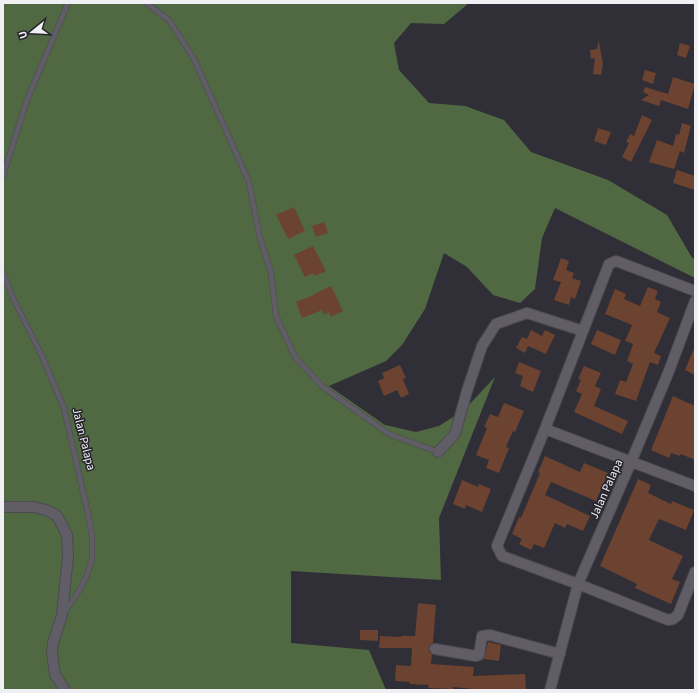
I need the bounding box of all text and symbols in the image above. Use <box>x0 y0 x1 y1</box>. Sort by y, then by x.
north arrow <box>12 12 52 52</box>
text: U <box>15 29 31 41</box>
street label: Jalan Palapa <box>68 406 99 472</box>
street label: Jalan Palapa <box>586 457 627 522</box>

